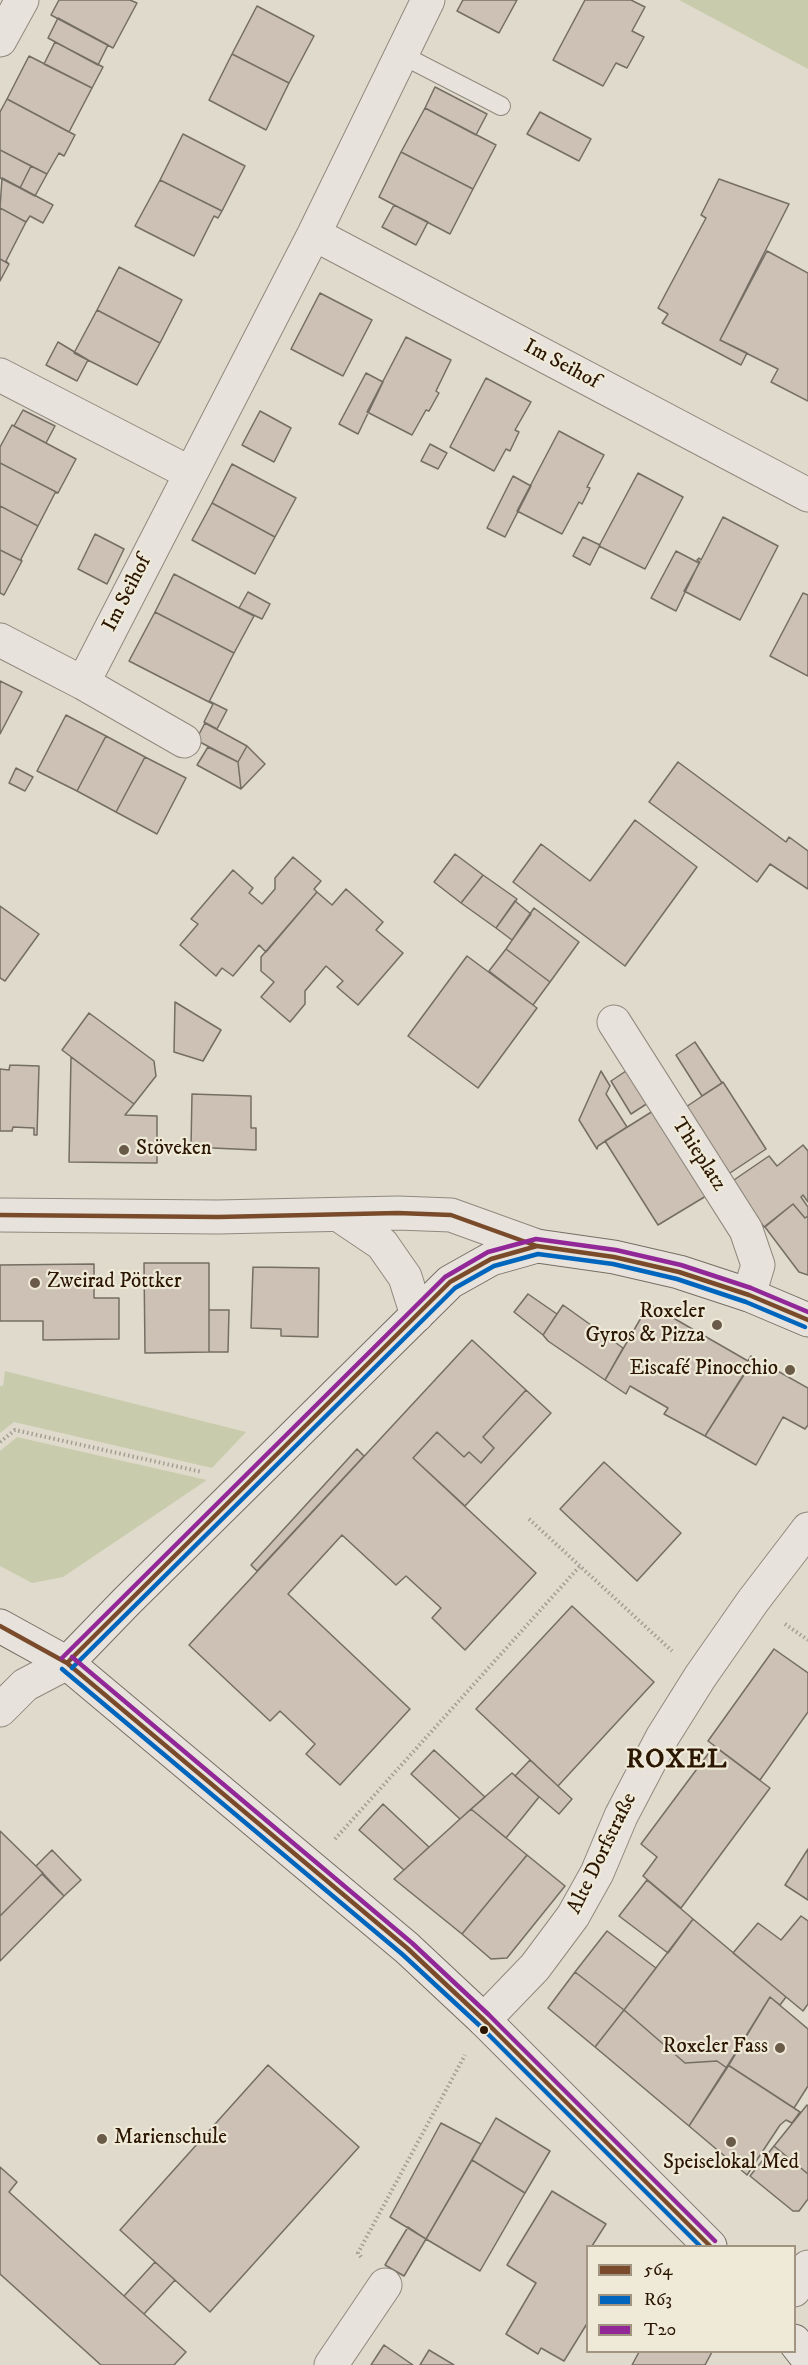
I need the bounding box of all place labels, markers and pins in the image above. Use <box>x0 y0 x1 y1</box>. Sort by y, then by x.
place label: Stöveken <box>136 1137 212 1163</box>
marker: Stöveken <box>117 1143 131 1157</box>
place label: Zweirad Pöttker <box>47 1270 181 1296</box>
marker: Zweirad Pöttker <box>28 1276 42 1290</box>
place label: Roxeler Gyros & Pizza <box>585 1300 705 1350</box>
marker: Roxeler Gyros & Pizza <box>710 1318 724 1332</box>
place label: Eiscafé Pinocchio <box>629 1357 778 1383</box>
marker: Eiscafé Pinocchio <box>783 1363 797 1377</box>
unlabelled marker <box>478 2024 490 2036</box>
place label: Roxeler Fass <box>663 2035 768 2061</box>
marker: Roxeler Fass <box>773 2041 787 2055</box>
place label: Marienschule <box>114 2126 227 2152</box>
marker: Marienschule <box>95 2132 109 2146</box>
marker: Speiselokal Med <box>724 2135 738 2149</box>
place label: Speiselokal Med <box>663 2151 799 2177</box>

